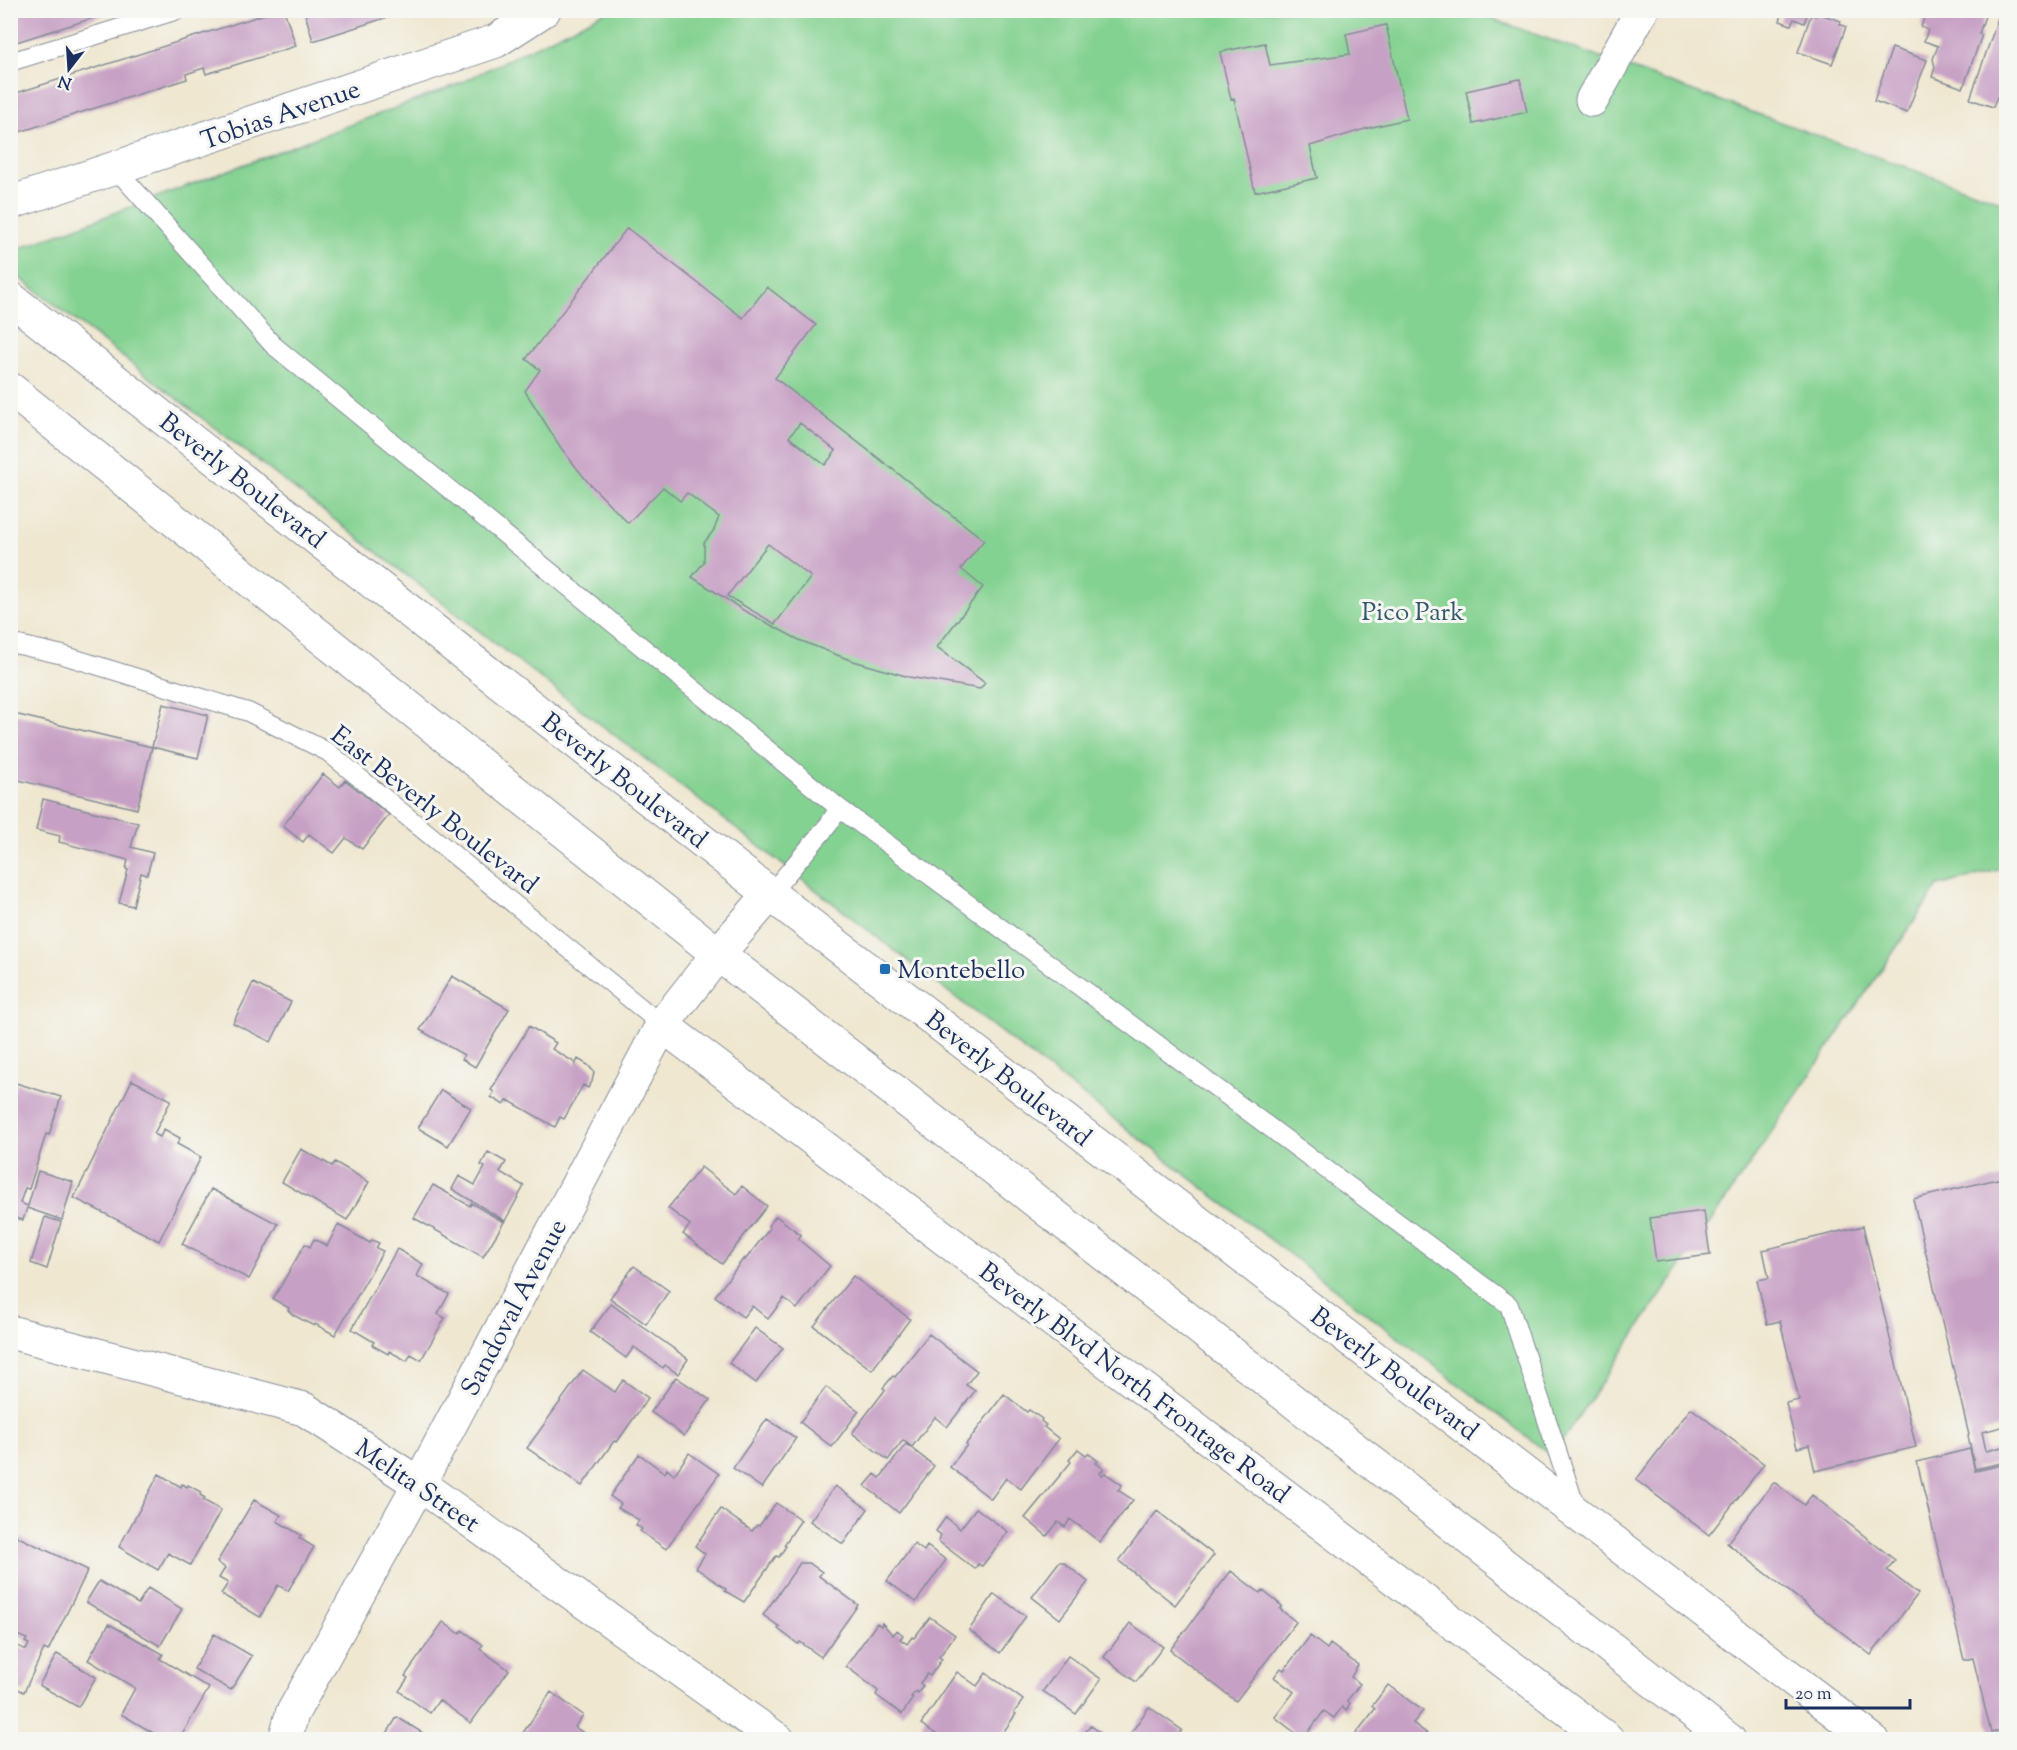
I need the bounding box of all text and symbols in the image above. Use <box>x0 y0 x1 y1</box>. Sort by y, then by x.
north arrow <box>39 39 99 99</box>
text: N <box>56 68 75 94</box>
street label: Tobias Avenue <box>196 72 365 161</box>
street label: Beverly Boulevard <box>150 405 333 559</box>
park label: Pico Park <box>1362 595 1464 632</box>
street label: Beverly Boulevard <box>532 705 715 859</box>
street label: East Beverly Boulevard <box>322 718 545 904</box>
place label: Montebello <box>897 953 1025 990</box>
marker: Montebello <box>878 962 892 976</box>
street label: Beverly Boulevard <box>916 1003 1099 1157</box>
street label: Sandoval Avenue <box>453 1213 577 1403</box>
street label: Beverly Blvd North Frontage Road <box>970 1255 1297 1514</box>
street label: Beverly Boulevard <box>1302 1299 1486 1451</box>
street label: Melita Street <box>347 1432 487 1543</box>
scale bar <box>1786 1672 1910 1710</box>
text: 20 m <box>1795 1682 1832 1708</box>

